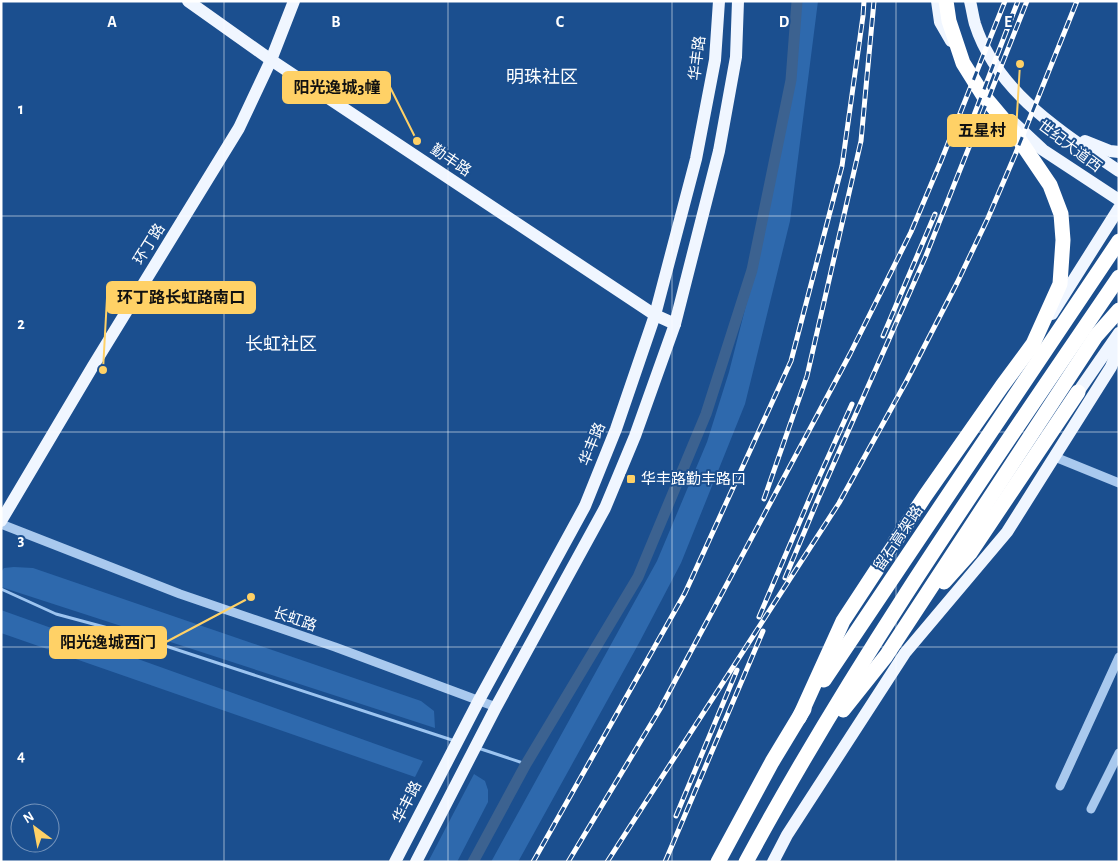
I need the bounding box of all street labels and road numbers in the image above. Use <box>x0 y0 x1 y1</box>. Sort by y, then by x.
street label: 华丰路 <box>685 35 708 81</box>
street label: 世纪大道西 <box>1035 117 1105 175</box>
street label: 勤丰路 <box>428 141 474 179</box>
street label: 环丁路 <box>130 221 168 267</box>
street label: 华丰路 <box>575 420 608 468</box>
street label: 留石高架路 <box>870 502 926 574</box>
street label: 长虹路 <box>271 604 319 634</box>
street label: 华丰路 <box>389 778 424 826</box>

